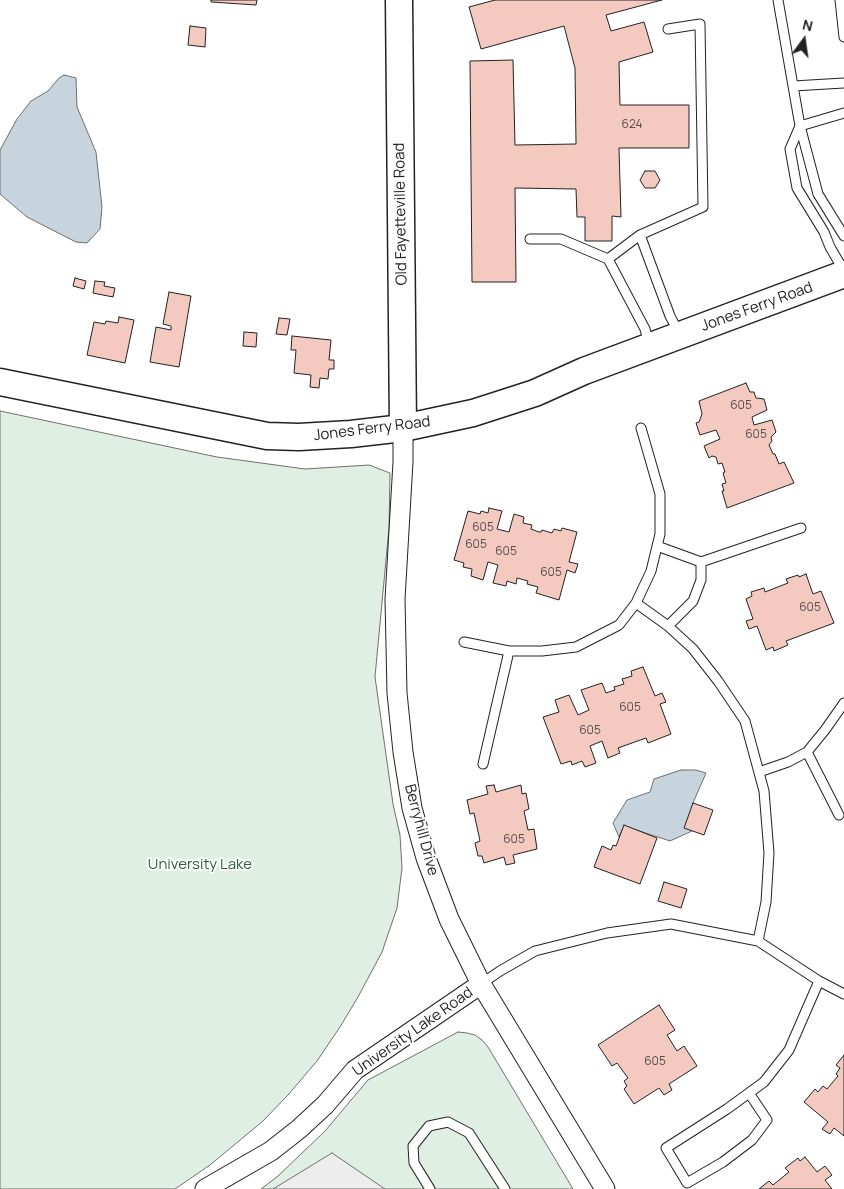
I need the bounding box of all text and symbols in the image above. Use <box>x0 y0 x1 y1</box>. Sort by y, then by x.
north arrow <box>779 15 829 65</box>
text: N <box>801 15 815 35</box>
house number: 624 <box>621 118 643 132</box>
street label: Old Fayetteville Road <box>391 142 411 286</box>
street label: Jones Ferry Road <box>699 278 815 336</box>
house number: 605 <box>730 399 752 413</box>
street label: Jones Ferry Road <box>313 413 431 445</box>
house number: 605 <box>745 428 767 442</box>
house number: 605 <box>472 521 494 535</box>
house number: 605 <box>465 538 487 552</box>
house number: 605 <box>495 545 517 559</box>
house number: 605 <box>540 566 562 580</box>
house number: 605 <box>799 601 821 615</box>
house number: 605 <box>619 701 641 715</box>
house number: 605 <box>579 724 601 738</box>
street label: Berryhill Drive <box>400 782 442 878</box>
house number: 605 <box>503 833 525 847</box>
park label: University Lake <box>148 856 252 874</box>
street label: University Lake Road <box>349 984 477 1080</box>
house number: 605 <box>644 1055 666 1069</box>

